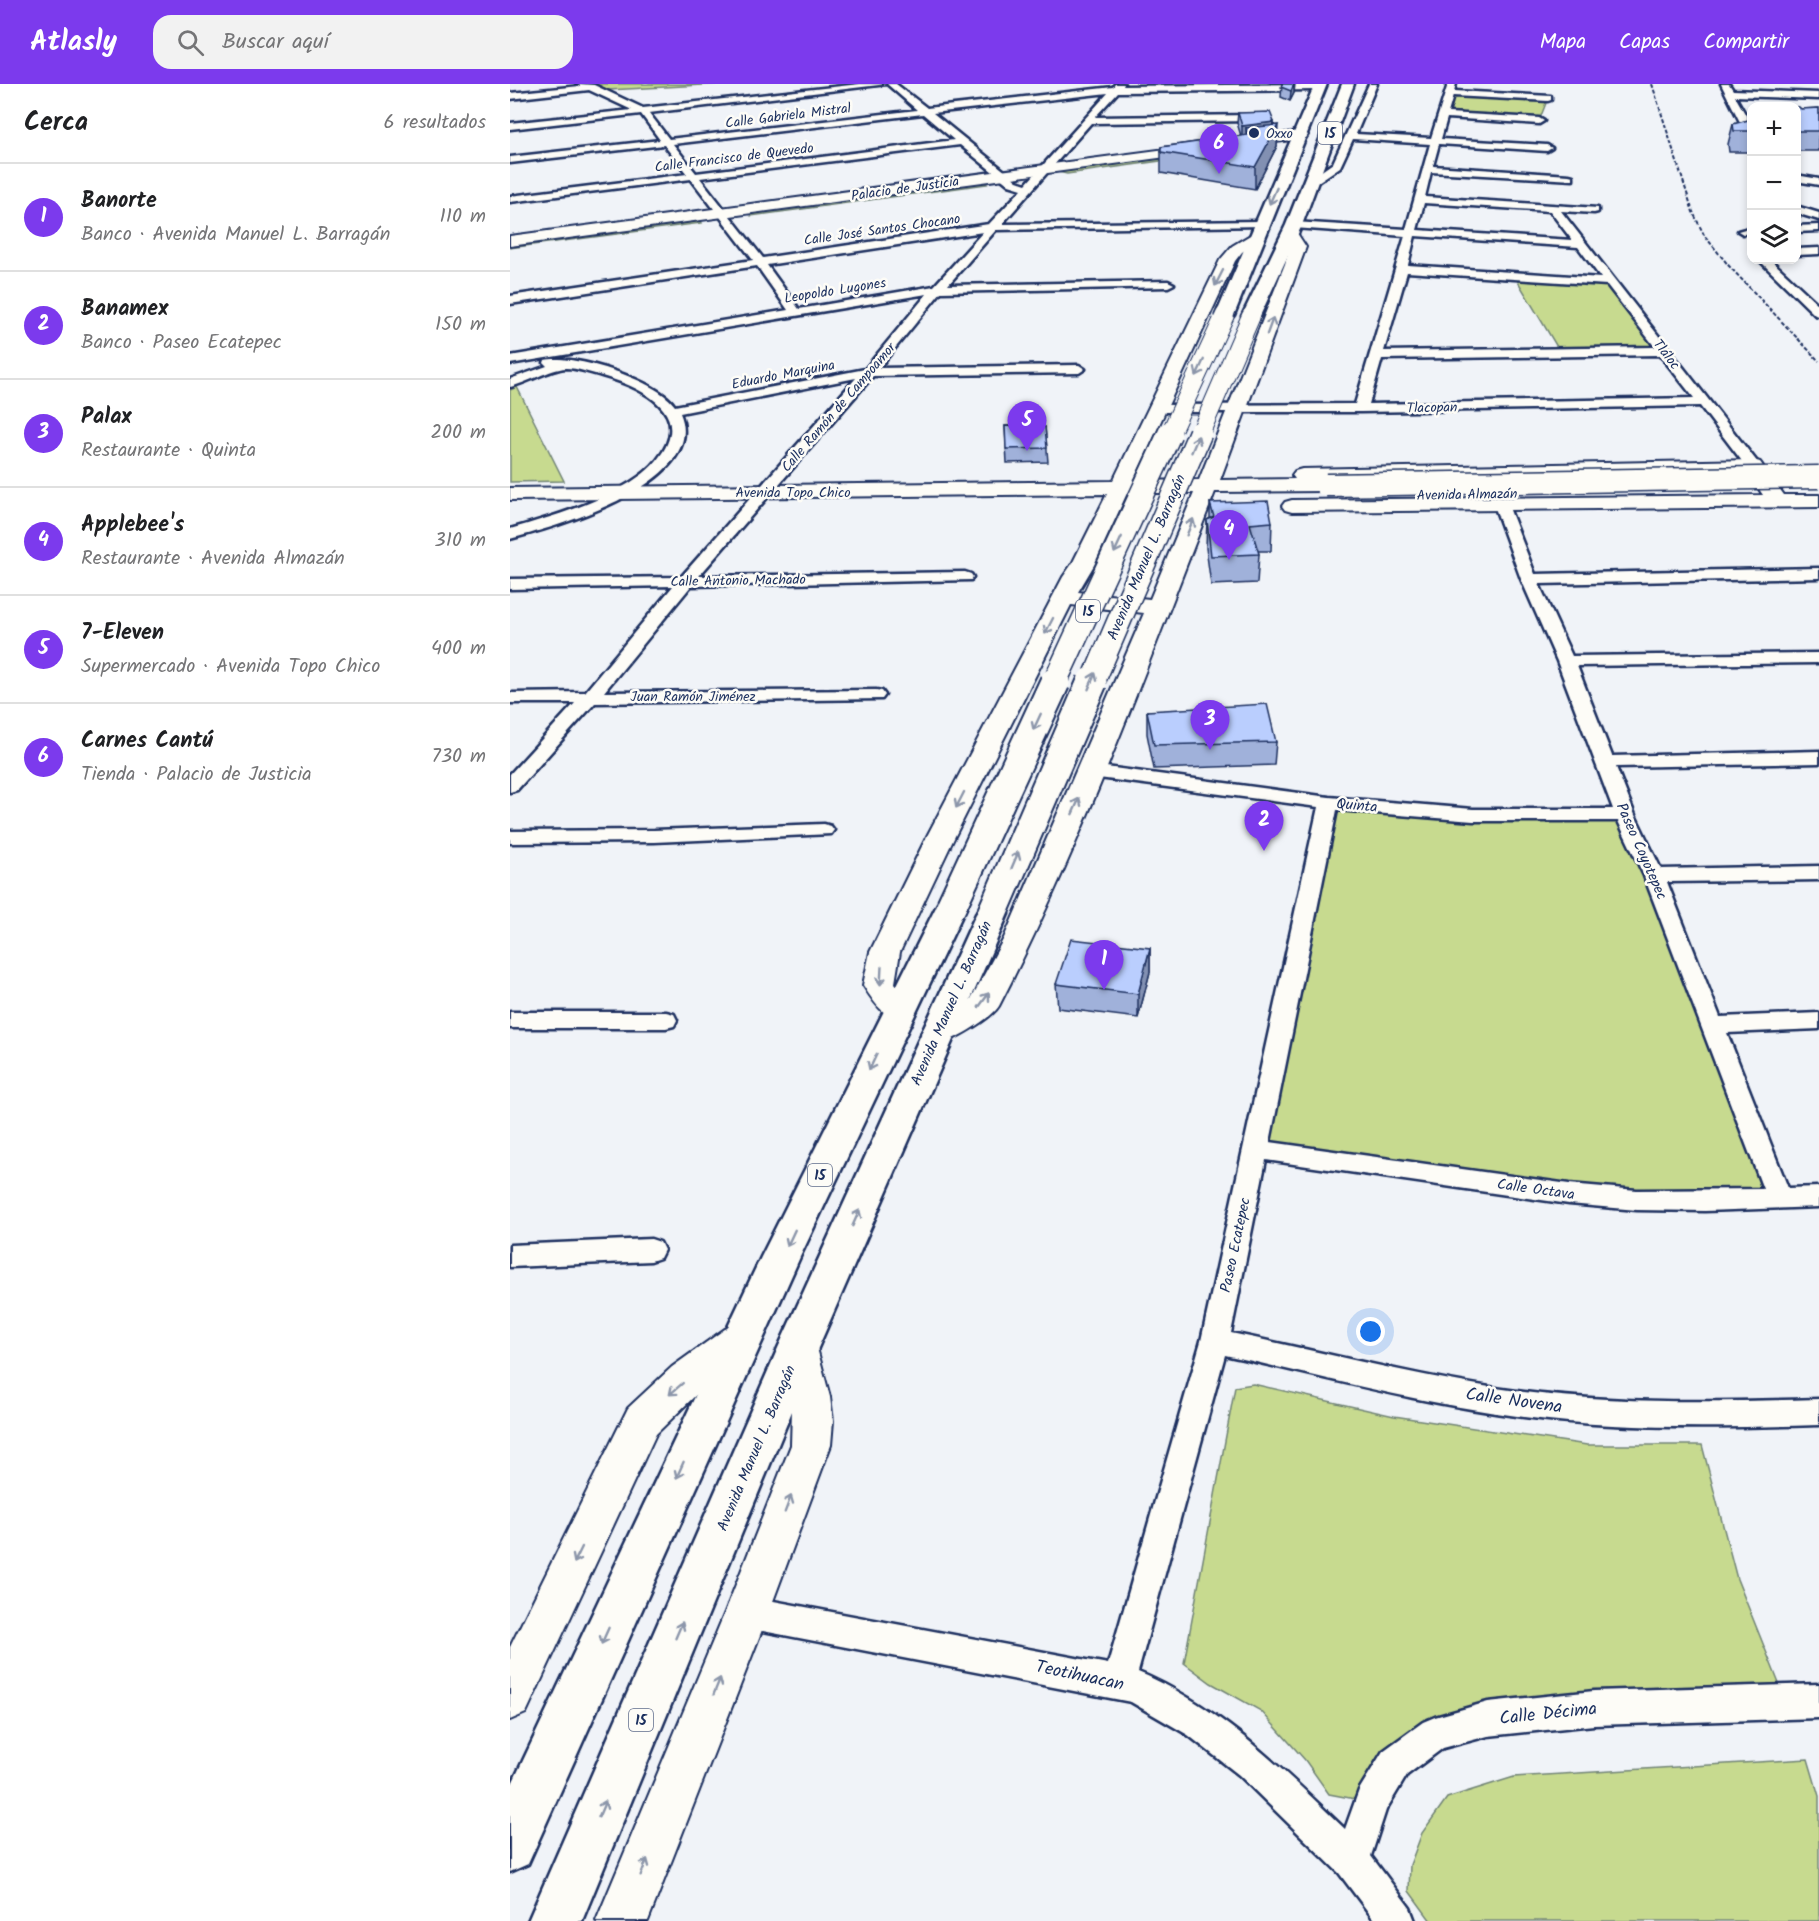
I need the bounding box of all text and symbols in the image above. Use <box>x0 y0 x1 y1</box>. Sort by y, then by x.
search box <box>153 15 573 69</box>
text: Atlasly <box>30 20 117 65</box>
text: Buscar aquí <box>222 25 329 60</box>
icon: search <box>174 26 207 59</box>
text: Mapa <box>1540 26 1586 59</box>
text: Capas <box>1619 26 1670 59</box>
text: Compartir <box>1703 26 1789 59</box>
street label: Calle Gabriela Mistral <box>724 97 853 135</box>
text: Cerca <box>24 102 88 144</box>
map controls <box>1747 102 1801 264</box>
button: + <box>1747 102 1801 156</box>
text: 6 resultados <box>384 107 486 139</box>
road number: 15 <box>1318 122 1342 144</box>
place label: Oxxo <box>1266 123 1293 145</box>
pin: 6 <box>1200 124 1238 174</box>
marker: Oxxo <box>1247 126 1261 140</box>
street label: Calle Francisco de Quevedo <box>653 137 815 179</box>
button: − <box>1747 156 1801 210</box>
street label: Palacio de Justicia <box>850 171 961 207</box>
text: Banorte <box>81 184 157 219</box>
one-way arrow <box>1267 187 1279 205</box>
text: 1 <box>40 201 47 233</box>
text: 110 m <box>440 201 486 233</box>
street label: Calle José Santos Chocano <box>802 208 962 252</box>
button: layers <box>1747 210 1801 264</box>
text: Banco · Avenida Manuel L. Barragán <box>81 219 390 251</box>
one-way arrow <box>1213 269 1224 287</box>
street label: Leopoldo Lugones <box>783 272 888 310</box>
text: Banamex <box>81 292 169 327</box>
text: 2 <box>38 309 49 341</box>
text: 150 m <box>435 309 486 341</box>
one-way arrow <box>1265 317 1276 336</box>
text: Banco · Paseo Ecatepec <box>81 327 282 359</box>
street label: Tláloc <box>1647 335 1685 375</box>
street label: Calle Ramón de Campoamor <box>776 337 902 477</box>
street label: Eduardo Marquina <box>730 354 837 396</box>
one-way arrow <box>1194 358 1206 376</box>
street label: Tlacopan <box>1406 397 1458 419</box>
text: Palax <box>81 400 132 435</box>
pin: 5 <box>1008 402 1046 451</box>
text: 3 <box>38 417 49 449</box>
text: 200 m <box>430 417 486 449</box>
text: Restaurante · Quinta <box>81 435 256 467</box>
one-way arrow <box>1190 436 1201 454</box>
street label: Avenida Manuel L. Barragán <box>1101 471 1193 644</box>
street label: Avenida Topo Chico <box>736 482 850 504</box>
street label: Avenida Almazán <box>1417 483 1517 507</box>
text: Applebee's <box>81 508 184 543</box>
pin: 4 <box>1210 510 1248 560</box>
one-way arrow <box>1185 518 1196 536</box>
text: 4 <box>38 525 49 557</box>
text: 310 m <box>434 525 486 557</box>
one-way arrow <box>1112 535 1124 553</box>
text: Restaurante · Avenida Almazán <box>81 543 345 575</box>
street label: Calle Antonio Machado <box>670 569 806 593</box>
road number: 15 <box>1076 600 1100 622</box>
text: 7-Eleven <box>81 616 164 651</box>
one-way arrow <box>1043 617 1055 635</box>
text: 5 <box>38 633 49 665</box>
text: 400 m <box>431 633 486 665</box>
text: Supermercado · Avenida Topo Chico <box>81 651 380 683</box>
one-way arrow <box>1087 673 1099 691</box>
street label: Juan Ramón Jiménez <box>630 686 756 708</box>
pin: 3 <box>1190 700 1230 750</box>
one-way arrow <box>1030 712 1042 730</box>
text: Carnes Cantú <box>81 724 213 759</box>
text: 6 <box>38 741 49 773</box>
text: 730 m <box>431 741 486 773</box>
text: Tienda · Palacio de Justicia <box>81 759 312 791</box>
one-way arrow <box>954 790 966 808</box>
street label: Quinta <box>1335 792 1379 820</box>
one-way arrow <box>1071 797 1082 815</box>
street label: Paseo Coyotepec <box>1609 799 1673 904</box>
pin: 2 <box>1244 802 1284 851</box>
one-way arrow <box>1010 851 1021 870</box>
street label: Avenida Manuel L. Barragán <box>905 917 999 1090</box>
pin: 1 <box>1084 940 1124 990</box>
one-way arrow <box>875 966 886 985</box>
one-way arrow <box>978 993 990 1009</box>
one-way arrow <box>867 1052 879 1070</box>
road number: 15 <box>808 1164 832 1186</box>
street label: Calle Octava <box>1495 1173 1576 1207</box>
street label: Paseo Ecatepec <box>1214 1195 1258 1295</box>
one-way arrow <box>851 1209 862 1227</box>
one-way arrow <box>784 1229 796 1247</box>
your location <box>1356 1317 1385 1346</box>
street label: Avenida Manuel L. Barragán <box>711 1362 803 1535</box>
street label: Calle Novena <box>1464 1380 1564 1423</box>
one-way arrow <box>668 1382 684 1395</box>
one-way arrow <box>674 1461 685 1479</box>
one-way arrow <box>783 1496 794 1514</box>
one-way arrow <box>572 1545 584 1563</box>
one-way arrow <box>674 1621 685 1640</box>
one-way arrow <box>599 1627 610 1645</box>
street label: Teotihuacan <box>1033 1653 1127 1700</box>
one-way arrow <box>712 1677 723 1696</box>
street label: Calle Décima <box>1498 1695 1598 1734</box>
road number: 15 <box>629 1709 653 1731</box>
one-way arrow <box>597 1801 609 1819</box>
one-way arrow <box>639 1858 650 1876</box>

